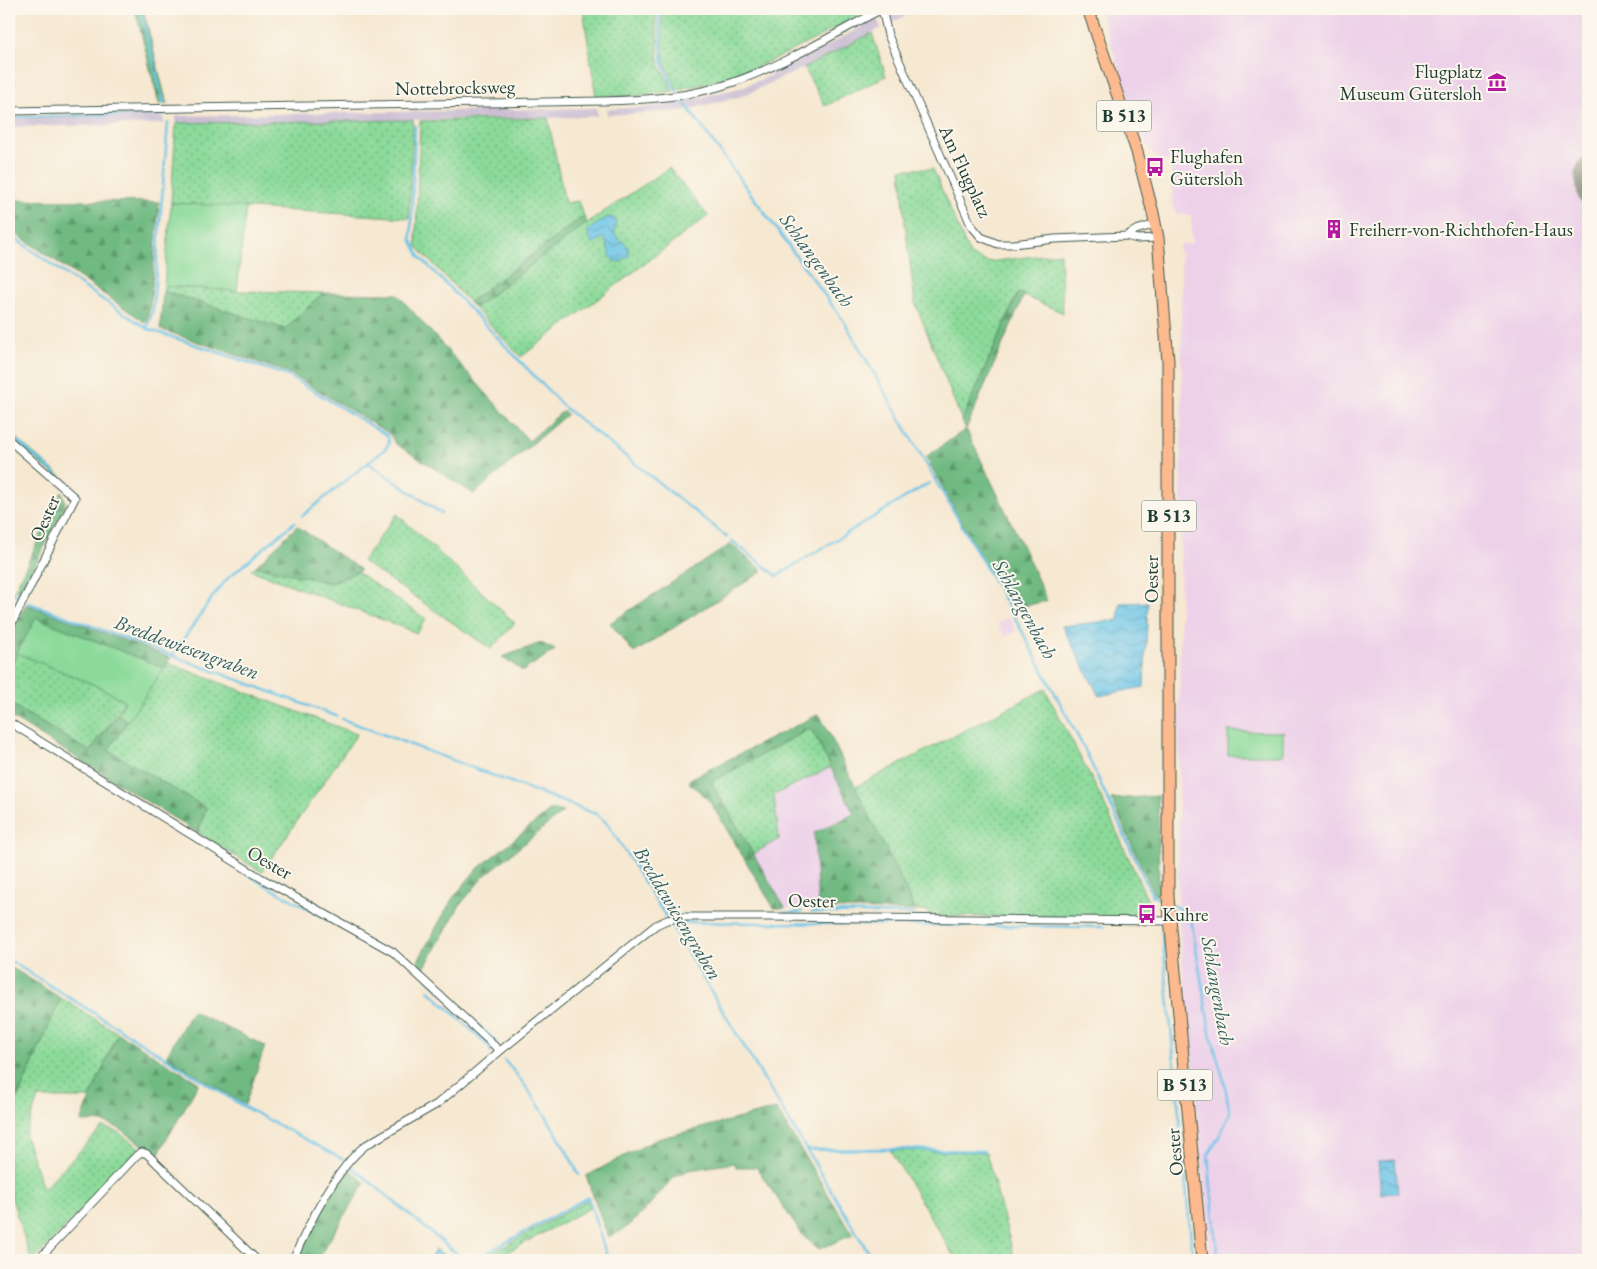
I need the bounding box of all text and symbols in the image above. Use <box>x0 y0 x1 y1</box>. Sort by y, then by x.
place label: Flugplatz Museum Gütersloh <box>1340 59 1483 106</box>
museum icon: Flugplatz Museum Gütersloh <box>1486 71 1508 93</box>
street label: Nottebrocksweg <box>395 74 516 101</box>
road number: B 513 <box>1096 100 1152 132</box>
street label: Am Flugplatz <box>933 120 998 222</box>
place label: Flughafen Gütersloh <box>1170 144 1243 191</box>
bus stop icon: Flughafen Gütersloh <box>1144 156 1166 178</box>
water label: Schlangenbach <box>774 207 860 312</box>
place label: Freiherr-von-Richthofen-Haus <box>1349 217 1573 242</box>
building icon: Freiherr-von-Richthofen-Haus <box>1323 218 1345 240</box>
street label: Oester <box>23 491 66 545</box>
road number: B 513 <box>1142 501 1196 532</box>
water label: Schlangenbach <box>986 554 1063 664</box>
street label: Oester <box>1139 554 1164 603</box>
water label: Breddewiesengraben <box>110 608 263 685</box>
street label: Oester <box>243 840 297 886</box>
water label: Breddewiesengraben <box>627 840 728 985</box>
street label: Oester <box>788 888 837 913</box>
place label: Kuhre <box>1162 902 1209 927</box>
bus stop icon: Kuhre <box>1136 903 1158 925</box>
water label: Schlangenbach <box>1195 934 1240 1048</box>
road number: B 513 <box>1158 1070 1212 1100</box>
street label: Oester <box>1160 1126 1189 1177</box>

